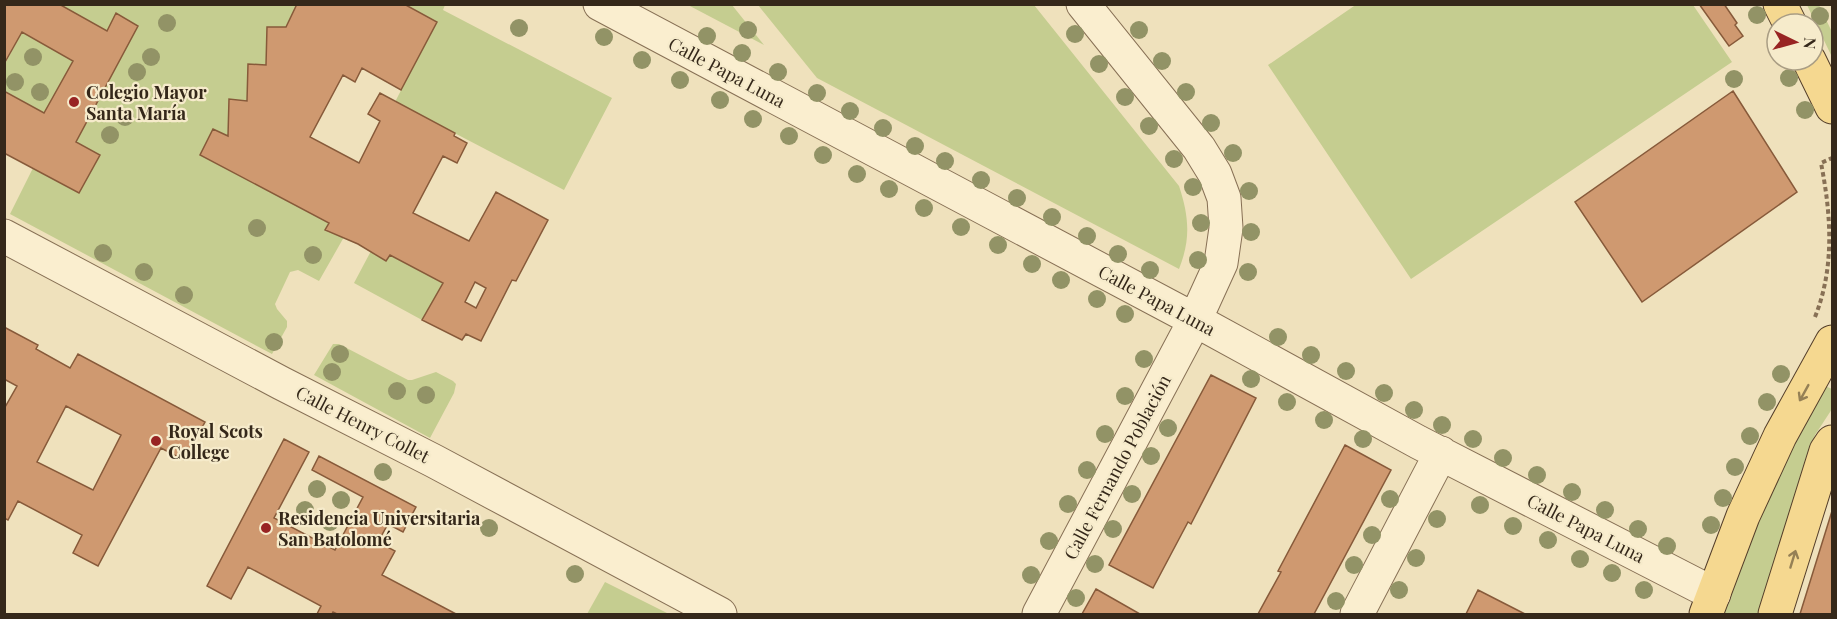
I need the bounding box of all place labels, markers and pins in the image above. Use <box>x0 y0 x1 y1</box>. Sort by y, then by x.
place label: Colegio Mayor Santa María <box>86 80 207 125</box>
marker: Colegio Mayor Santa María <box>67 95 81 109</box>
place label: Royal Scots College <box>168 419 263 464</box>
marker: Royal Scots College <box>149 434 163 448</box>
place label: Residencia Universitaria San Batolomé <box>278 506 481 551</box>
marker: Residencia Universitaria San Batolomé <box>259 521 273 535</box>

